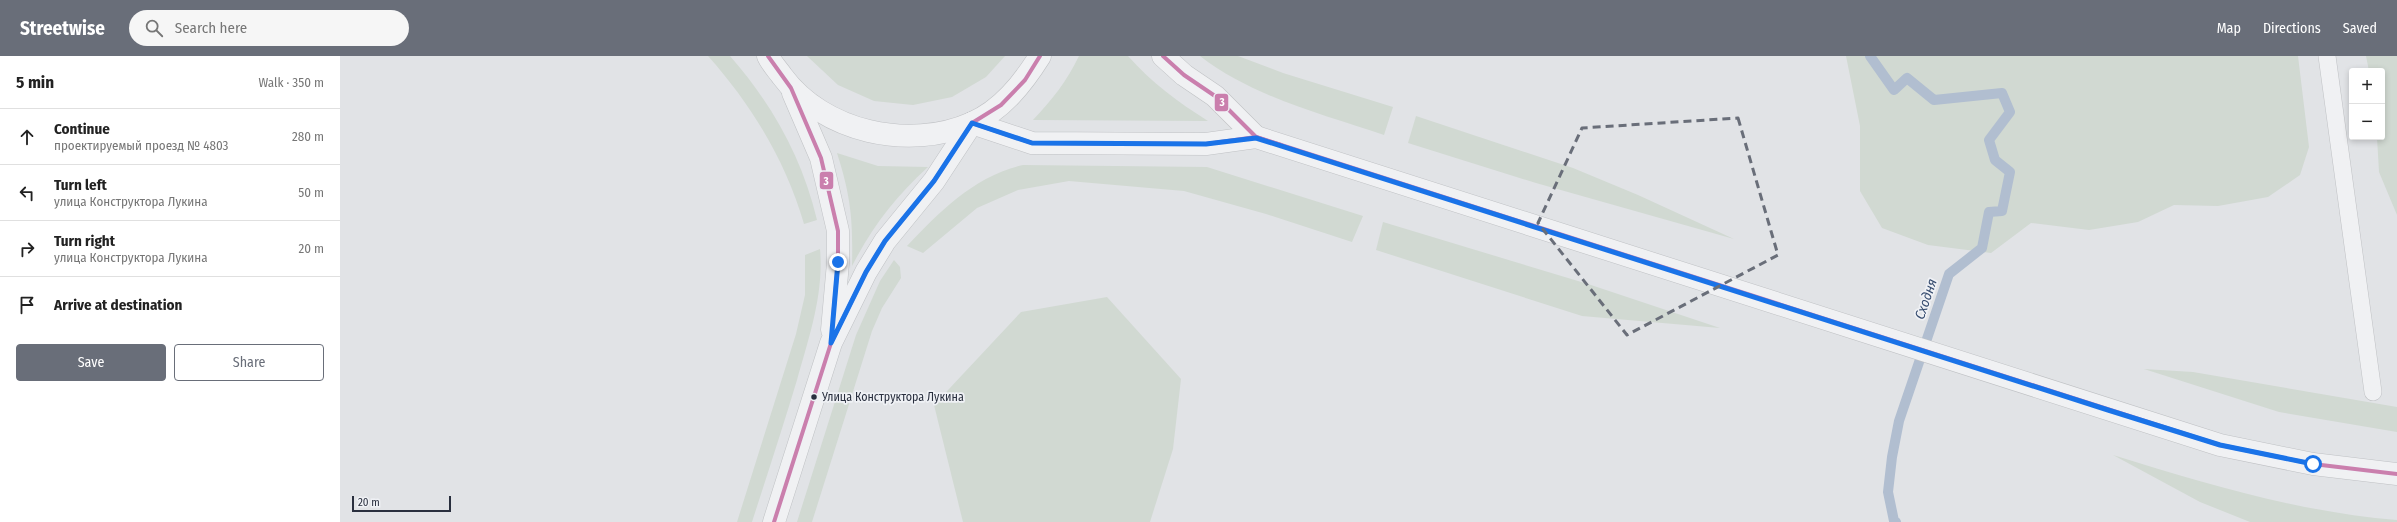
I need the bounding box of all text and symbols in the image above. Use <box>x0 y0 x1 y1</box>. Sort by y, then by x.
search box <box>129 10 409 46</box>
text: Streetwise <box>20 17 105 40</box>
icon: search <box>143 17 165 39</box>
text: Search here <box>175 19 247 37</box>
text: Map <box>2217 20 2241 37</box>
text: Directions <box>2263 20 2321 37</box>
text: Saved <box>2343 20 2377 37</box>
map controls <box>2349 68 2385 140</box>
button: + <box>2349 68 2385 104</box>
text: 5 min <box>16 72 54 93</box>
text: Walk · 350 m <box>258 75 324 90</box>
line badge: 3 <box>1214 93 1229 112</box>
text: 3 <box>1218 96 1225 109</box>
button: − <box>2349 104 2385 140</box>
text: Continue <box>54 120 110 138</box>
icon: ahead <box>16 126 38 148</box>
text: 280 m <box>292 129 324 144</box>
text: проектируемый проезд № 4803 <box>54 138 229 153</box>
line badge: 3 <box>819 171 834 190</box>
text: 3 <box>822 175 829 188</box>
text: Turn left <box>54 176 107 194</box>
icon: left <box>16 182 38 204</box>
text: 50 m <box>298 185 324 200</box>
text: улица Конструктора Лукина <box>54 194 208 209</box>
text: Turn right <box>54 232 115 250</box>
icon: right <box>16 238 38 260</box>
text: 20 m <box>298 241 324 256</box>
text: улица Конструктора Лукина <box>54 250 208 265</box>
route end <box>829 253 847 271</box>
water label: Сходня <box>1911 276 1941 321</box>
icon: arrive <box>16 294 38 316</box>
text: Arrive at destination <box>54 296 182 314</box>
button: Save <box>16 344 166 381</box>
button: Share <box>174 344 324 381</box>
place label: Улица Конструктора Лукина <box>821 390 964 404</box>
marker: Улица Конструктора Лукина <box>809 392 819 402</box>
route start <box>2304 455 2322 473</box>
scale bar <box>352 494 451 513</box>
text: 20 m <box>358 496 380 509</box>

